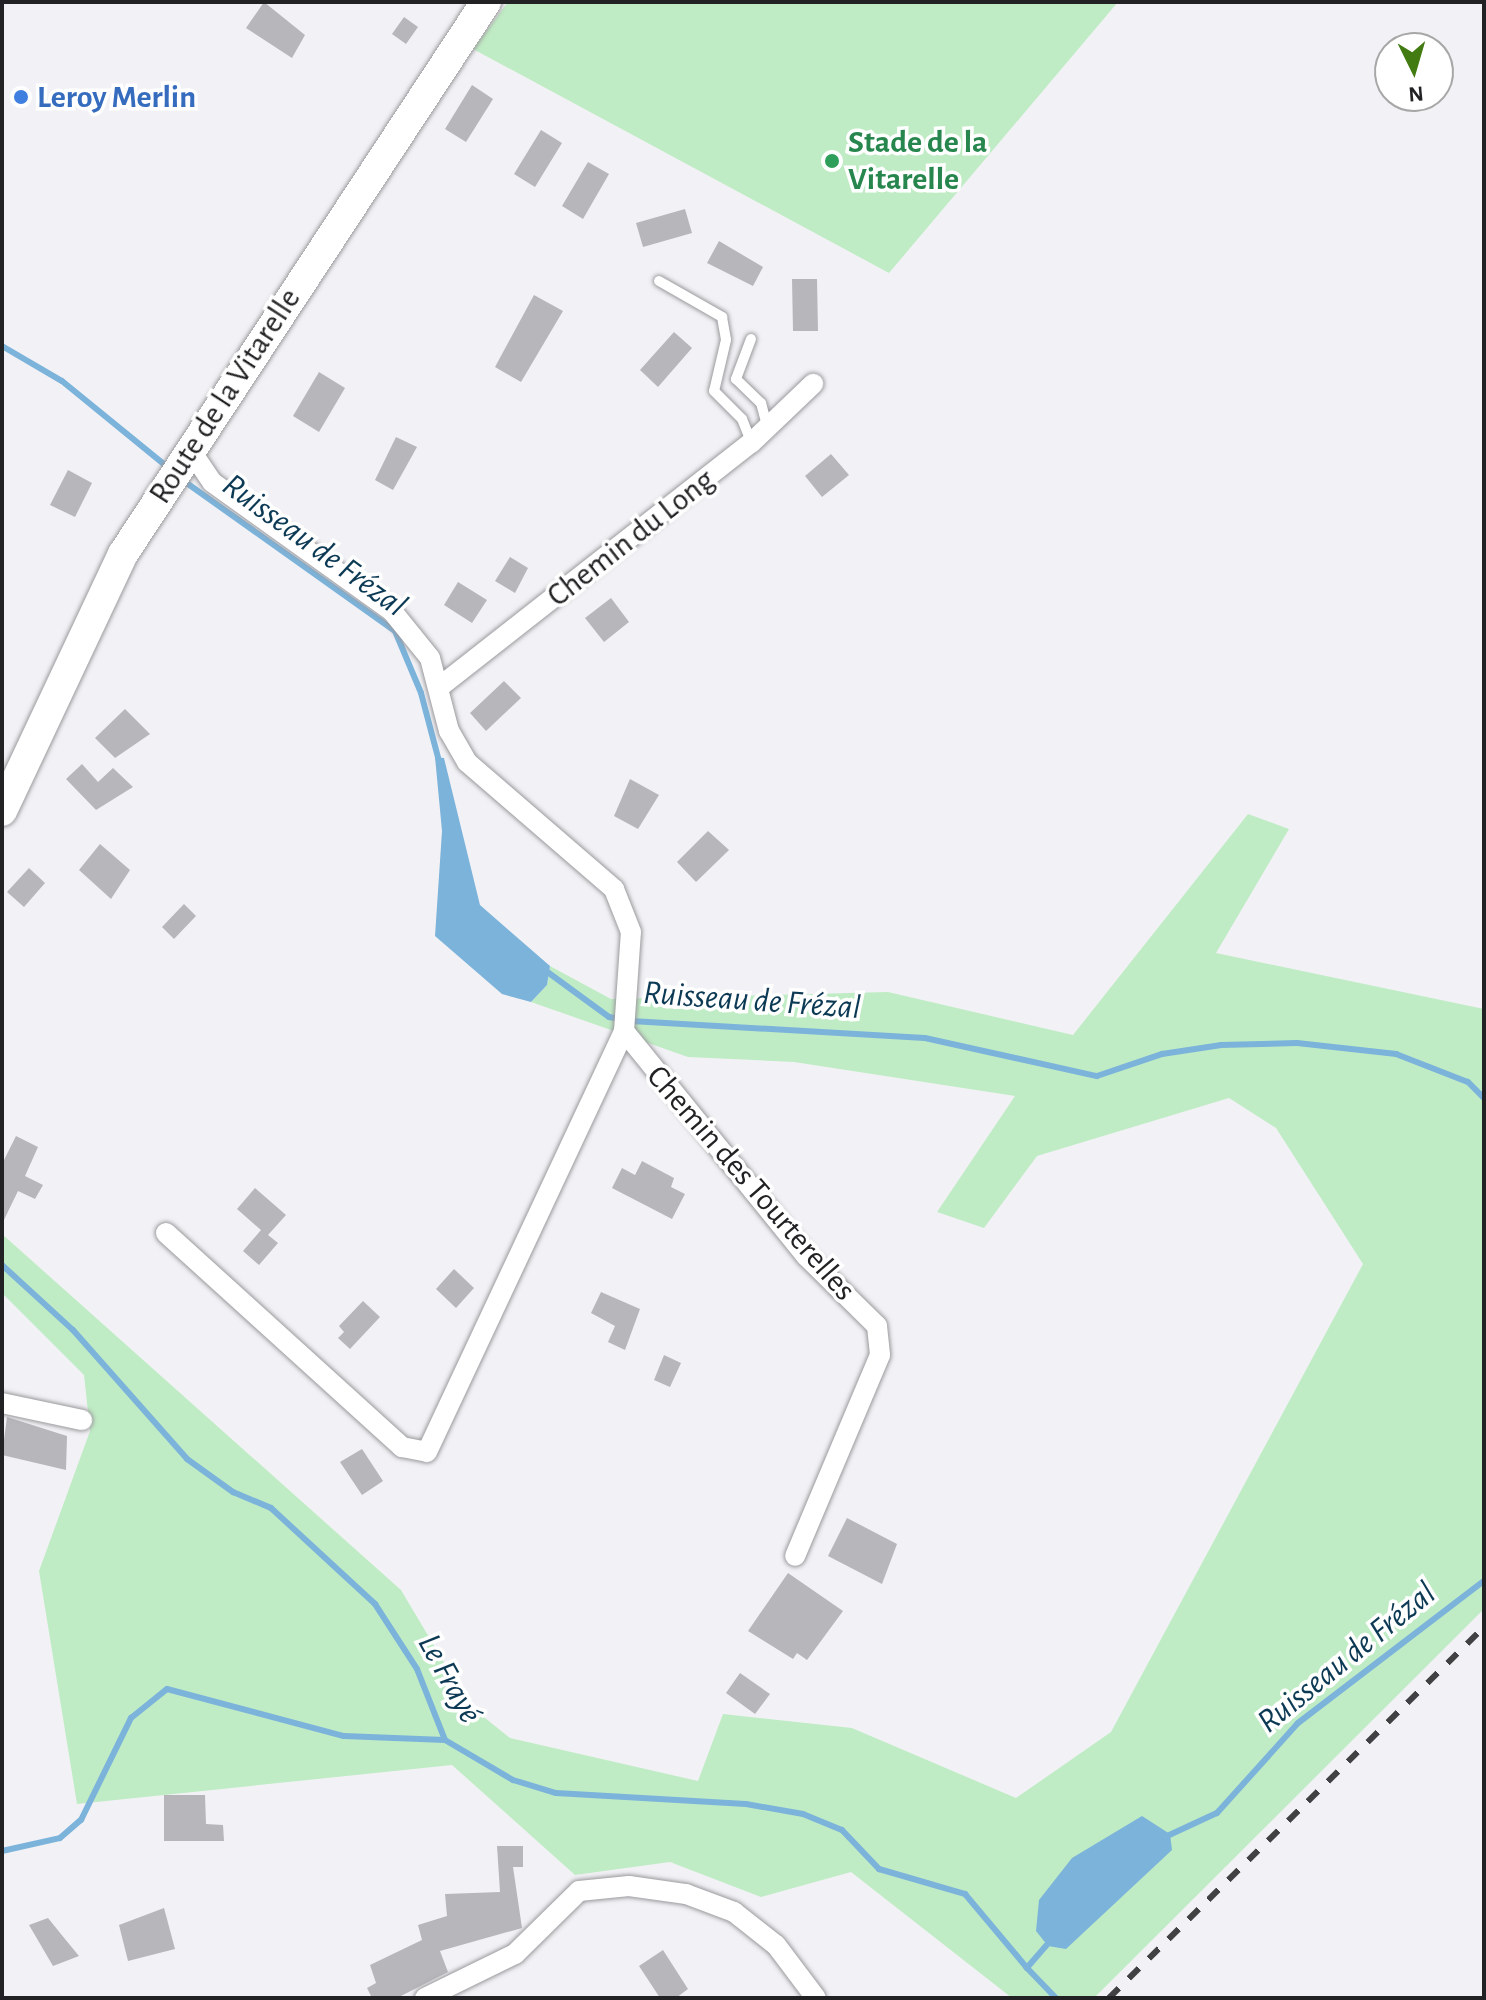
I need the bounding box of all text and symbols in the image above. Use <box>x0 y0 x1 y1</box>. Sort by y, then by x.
north arrow <box>1374 32 1454 112</box>
place label: Leroy Merlin <box>37 78 196 116</box>
text: N <box>1407 82 1425 106</box>
marker: Leroy Merlin <box>12 88 30 106</box>
place label: Stade de la Vitarelle <box>848 124 987 199</box>
marker: Stade de la Vitarelle <box>823 152 841 170</box>
street label: Route de la Vitarelle <box>141 281 309 511</box>
street label: Chemin du Long <box>540 461 722 615</box>
water label: Ruisseau de Frézal <box>214 465 414 627</box>
water label: Ruisseau de Frézal <box>642 973 862 1029</box>
street label: Chemin des Tourterelles <box>638 1057 864 1309</box>
water label: Ruisseau de Frézal <box>1249 1573 1445 1743</box>
water label: Le Frayé <box>408 1627 490 1731</box>

